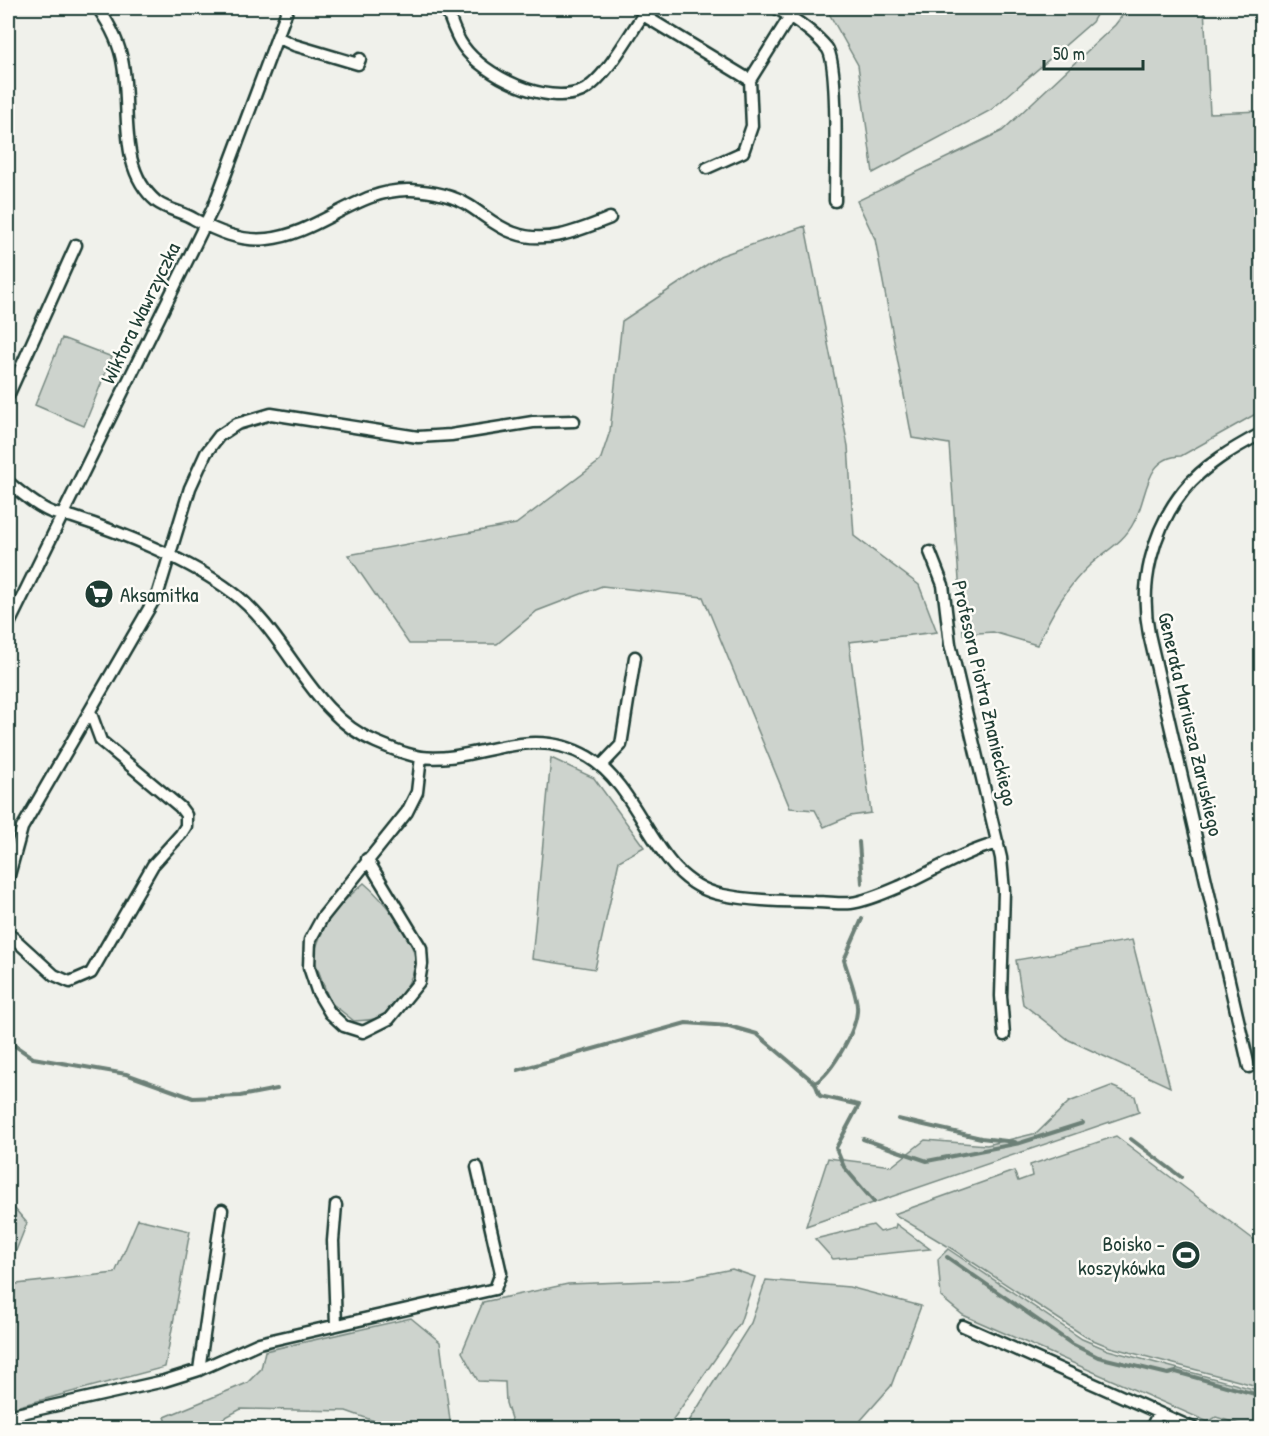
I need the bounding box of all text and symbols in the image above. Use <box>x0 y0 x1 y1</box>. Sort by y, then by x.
scale bar <box>1044 33 1143 71</box>
text: 50 m <box>1053 41 1085 66</box>
street label: Wiktora Wawrzyczka <box>93 237 187 389</box>
street label: Profesora Piotra Znanieckiego <box>945 577 1025 809</box>
supermarket icon: Aksamitka <box>83 578 115 610</box>
place label: Aksamitka <box>120 580 198 609</box>
street label: Generała Mariusza Zaruskiego <box>1151 609 1231 839</box>
place label: Boisko - koszykówka <box>1078 1229 1165 1282</box>
sports icon: Boisko - koszykówka <box>1170 1239 1202 1271</box>

